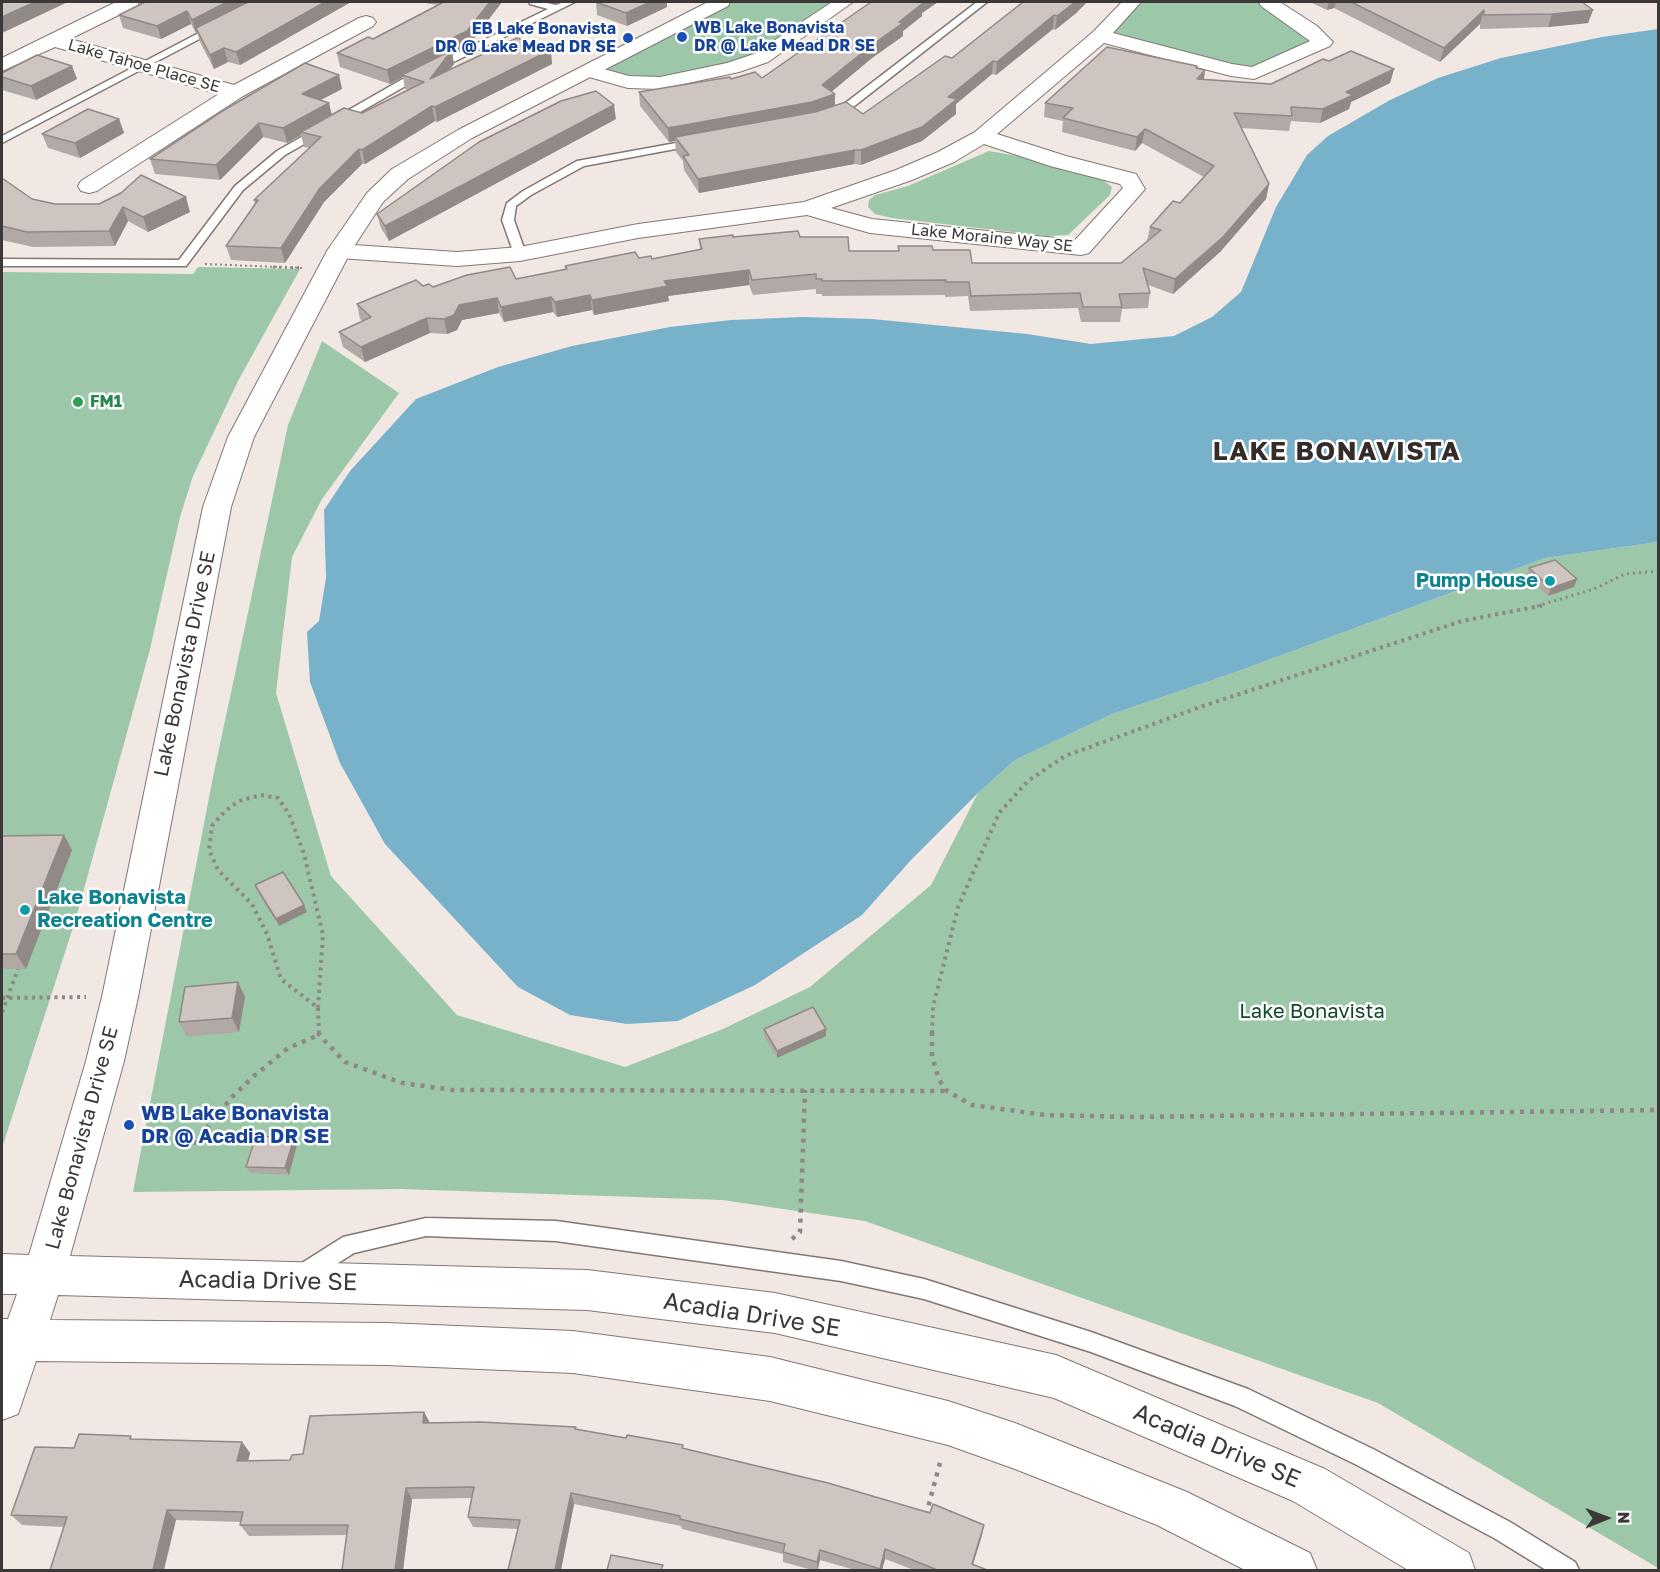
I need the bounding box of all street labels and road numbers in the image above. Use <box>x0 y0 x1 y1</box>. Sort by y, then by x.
street label: Lake Tahoe Place SE <box>66 35 222 97</box>
street label: Lake Moraine Way SE <box>910 220 1074 256</box>
street label: Lake Bonavista Drive SE <box>149 549 221 779</box>
street label: Lake Bonavista Drive SE <box>41 1024 123 1252</box>
street label: Acadia Drive SE <box>178 1265 358 1297</box>
street label: Acadia Drive SE <box>661 1287 843 1343</box>
street label: Acadia Drive SE <box>1129 1398 1305 1494</box>

